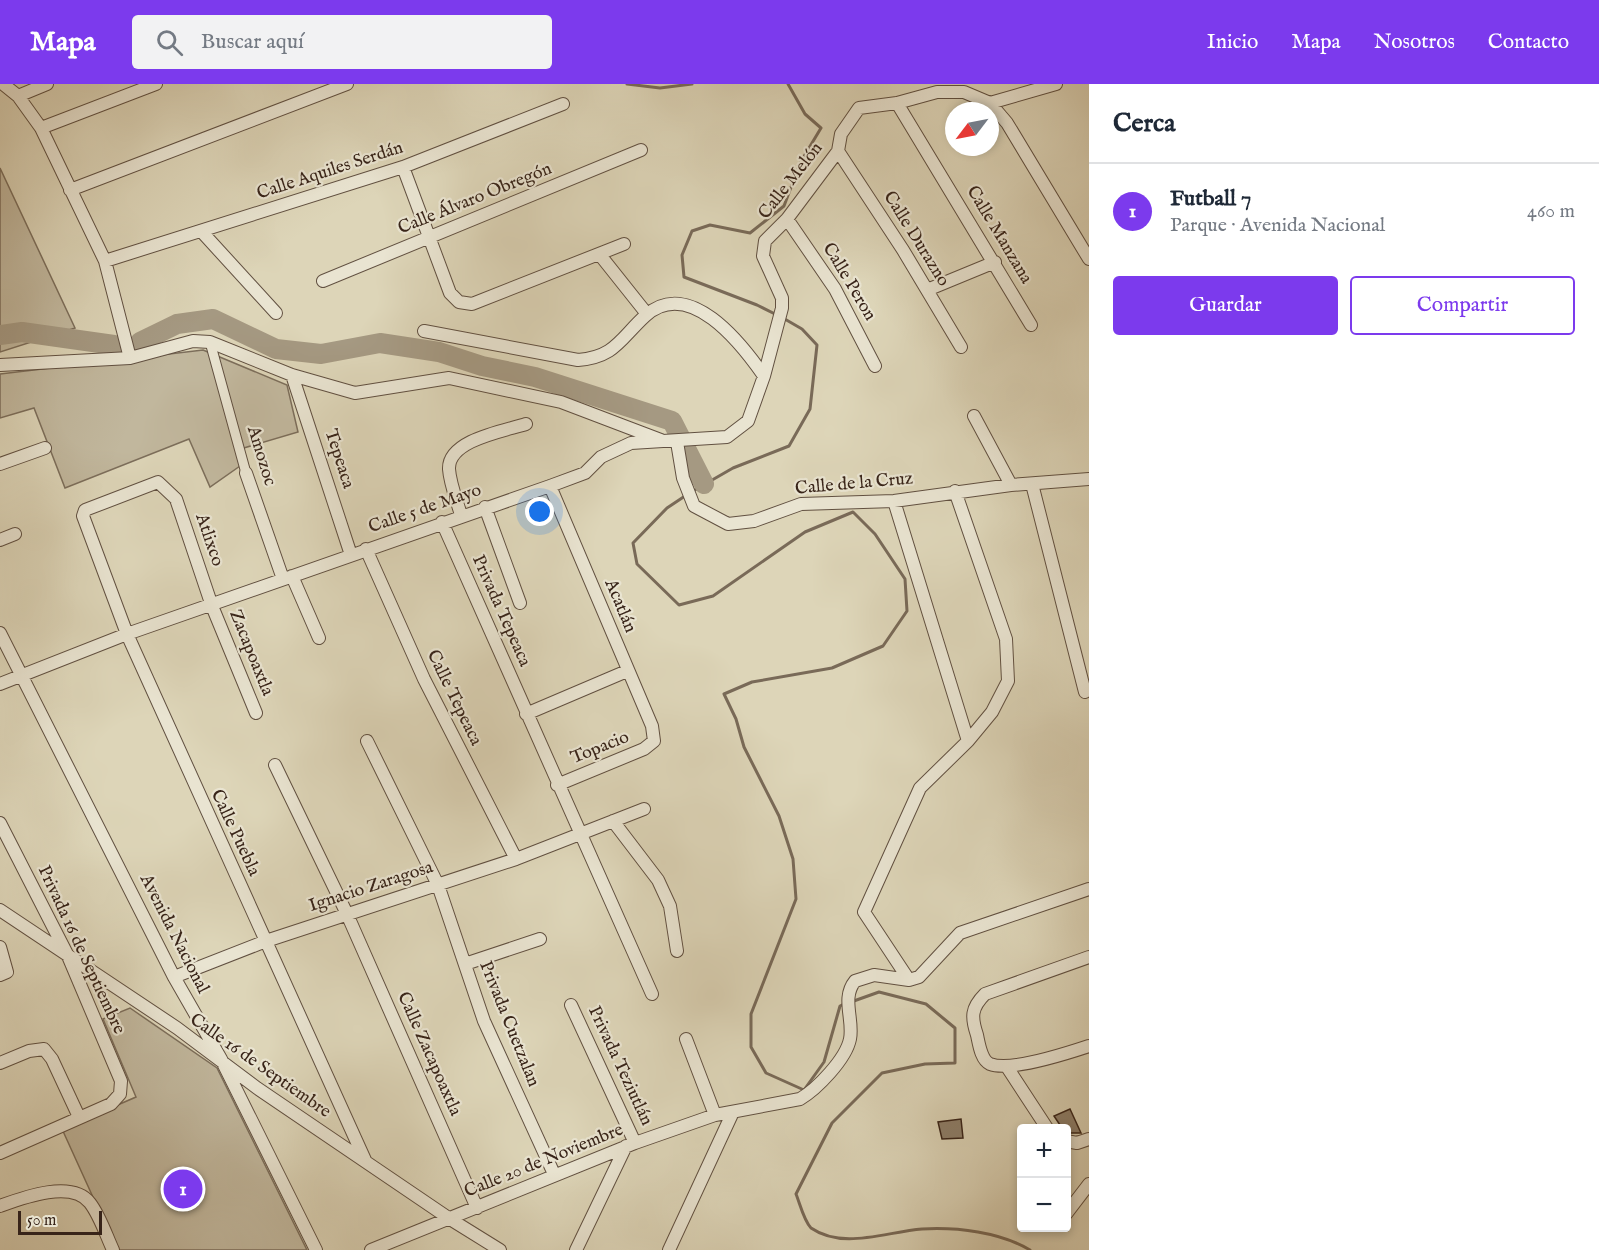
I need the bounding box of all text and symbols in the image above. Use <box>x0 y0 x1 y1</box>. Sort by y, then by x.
search box <box>132 15 552 69</box>
text: Mapa <box>30 25 96 60</box>
icon: search <box>153 26 186 59</box>
text: Buscar aquí <box>201 28 304 56</box>
text: Inicio <box>1207 29 1258 56</box>
text: Mapa <box>1291 29 1341 56</box>
text: Nosotros <box>1374 29 1455 56</box>
text: Contacto <box>1488 29 1569 56</box>
north arrow <box>945 102 999 156</box>
text: Cerca <box>1113 107 1175 140</box>
street label: Calle Aquiles Serdán <box>254 136 406 205</box>
street label: Calle Melón <box>754 137 829 224</box>
street label: Calle Álvaro Obregón <box>394 156 556 240</box>
street label: Calle Manzana <box>961 182 1037 288</box>
text: Futball 7 <box>1170 185 1251 213</box>
street label: Calle Durazno <box>878 187 955 291</box>
text: 1 <box>1129 199 1136 224</box>
text: 460 m <box>1527 199 1575 224</box>
text: Parque · Avenida Nacional <box>1170 213 1385 238</box>
street label: Calle Peron <box>817 239 881 326</box>
button: Guardar <box>1113 276 1338 335</box>
button: Compartir <box>1350 276 1575 335</box>
street label: Amozoc <box>241 422 281 489</box>
street label: Tepeaca <box>319 426 359 492</box>
street label: Calle de la Cruz <box>794 467 914 501</box>
street label: Calle 5 de Mayo <box>366 479 485 539</box>
your location <box>525 497 554 526</box>
street label: Atlixco <box>189 510 229 570</box>
street label: Privada Tepeaca <box>466 552 536 671</box>
street label: Acatlán <box>598 575 642 637</box>
street label: Zacapoaxtla <box>223 607 279 700</box>
street label: Calle Tepeaca <box>421 646 487 750</box>
street label: Topacio <box>567 726 633 770</box>
street label: Calle Puebla <box>205 786 265 880</box>
street label: Ignacio Zaragosa <box>306 856 436 918</box>
street label: Privada 16 de Septiembre <box>32 862 130 1038</box>
street label: Avenida Nacional <box>134 870 214 998</box>
street label: Privada Cuetzalan <box>473 958 545 1091</box>
street label: Calle Zacapoaxtla <box>391 988 467 1120</box>
street label: Privada Teziutlán <box>582 1002 658 1130</box>
street label: Calle 16 de Septiembre <box>185 1009 335 1123</box>
street label: Calle 20 de Noviembre <box>461 1119 627 1203</box>
map controls <box>1017 1124 1071 1232</box>
button: + <box>1017 1124 1071 1178</box>
pin: 1 <box>164 1166 202 1212</box>
button: − <box>1017 1178 1071 1232</box>
scale bar <box>18 1208 102 1236</box>
text: 50 m <box>27 1211 56 1231</box>

